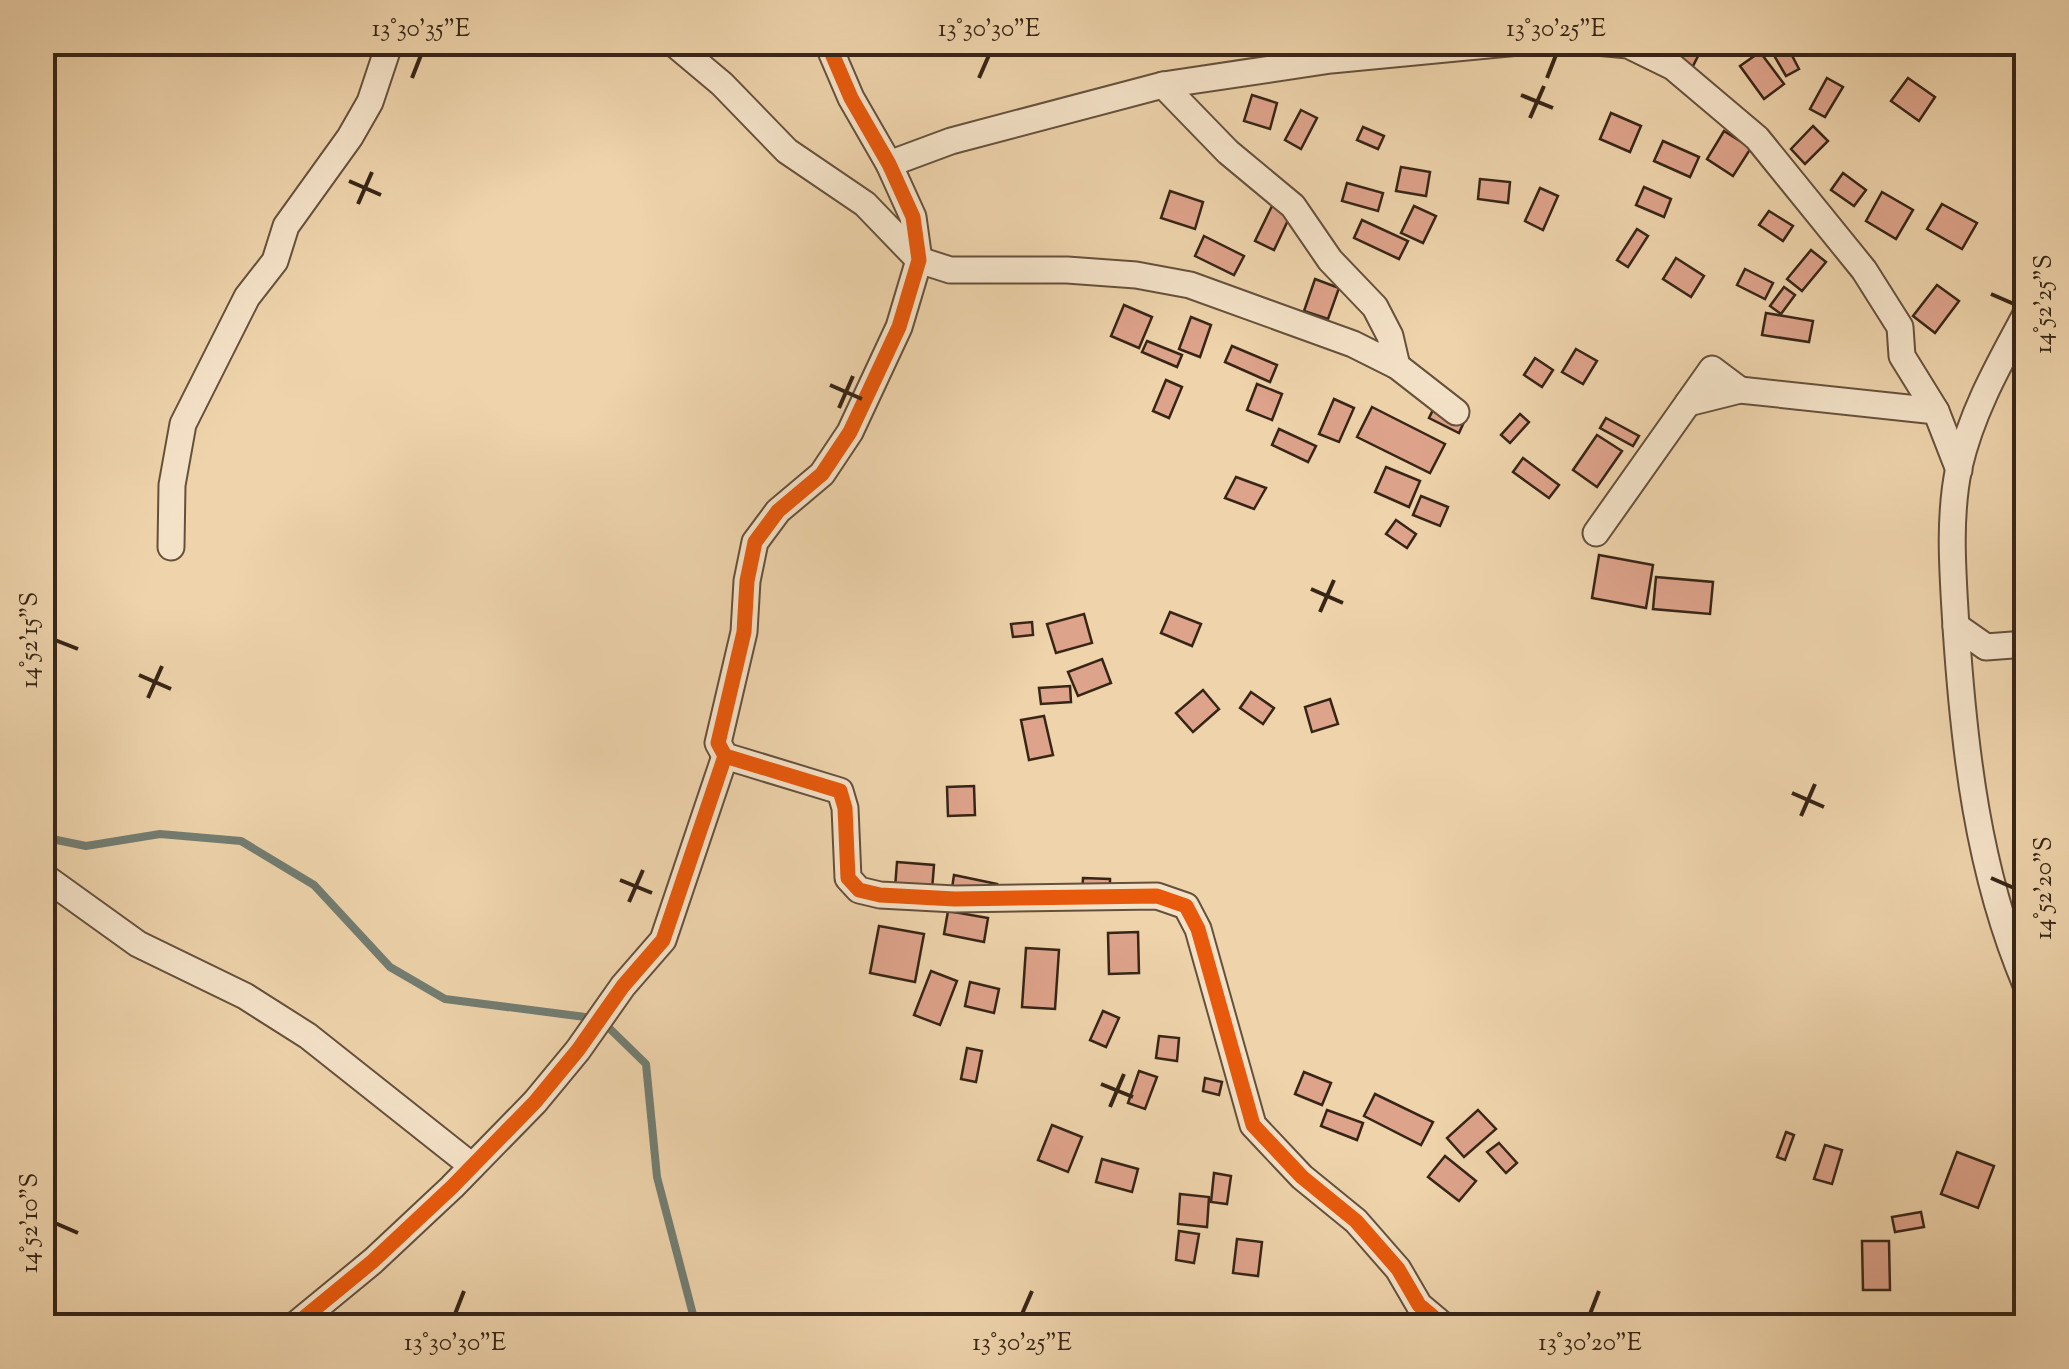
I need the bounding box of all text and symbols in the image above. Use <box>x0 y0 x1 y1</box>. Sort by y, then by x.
text: 13°30'35"E <box>372 12 470 48</box>
text: 13°30'30"E <box>938 12 1040 48</box>
text: 13°30'25"E <box>1506 12 1606 48</box>
text: 14°52'25"S <box>2027 254 2063 354</box>
text: 14°52'15"S <box>13 592 49 688</box>
text: 14°52'20"S <box>2027 836 2063 940</box>
text: 14°52'10"S <box>13 1173 49 1273</box>
text: 13°30'30"E <box>404 1326 506 1362</box>
text: 13°30'25"E <box>972 1326 1072 1362</box>
text: 13°30'20"E <box>1538 1326 1642 1362</box>

